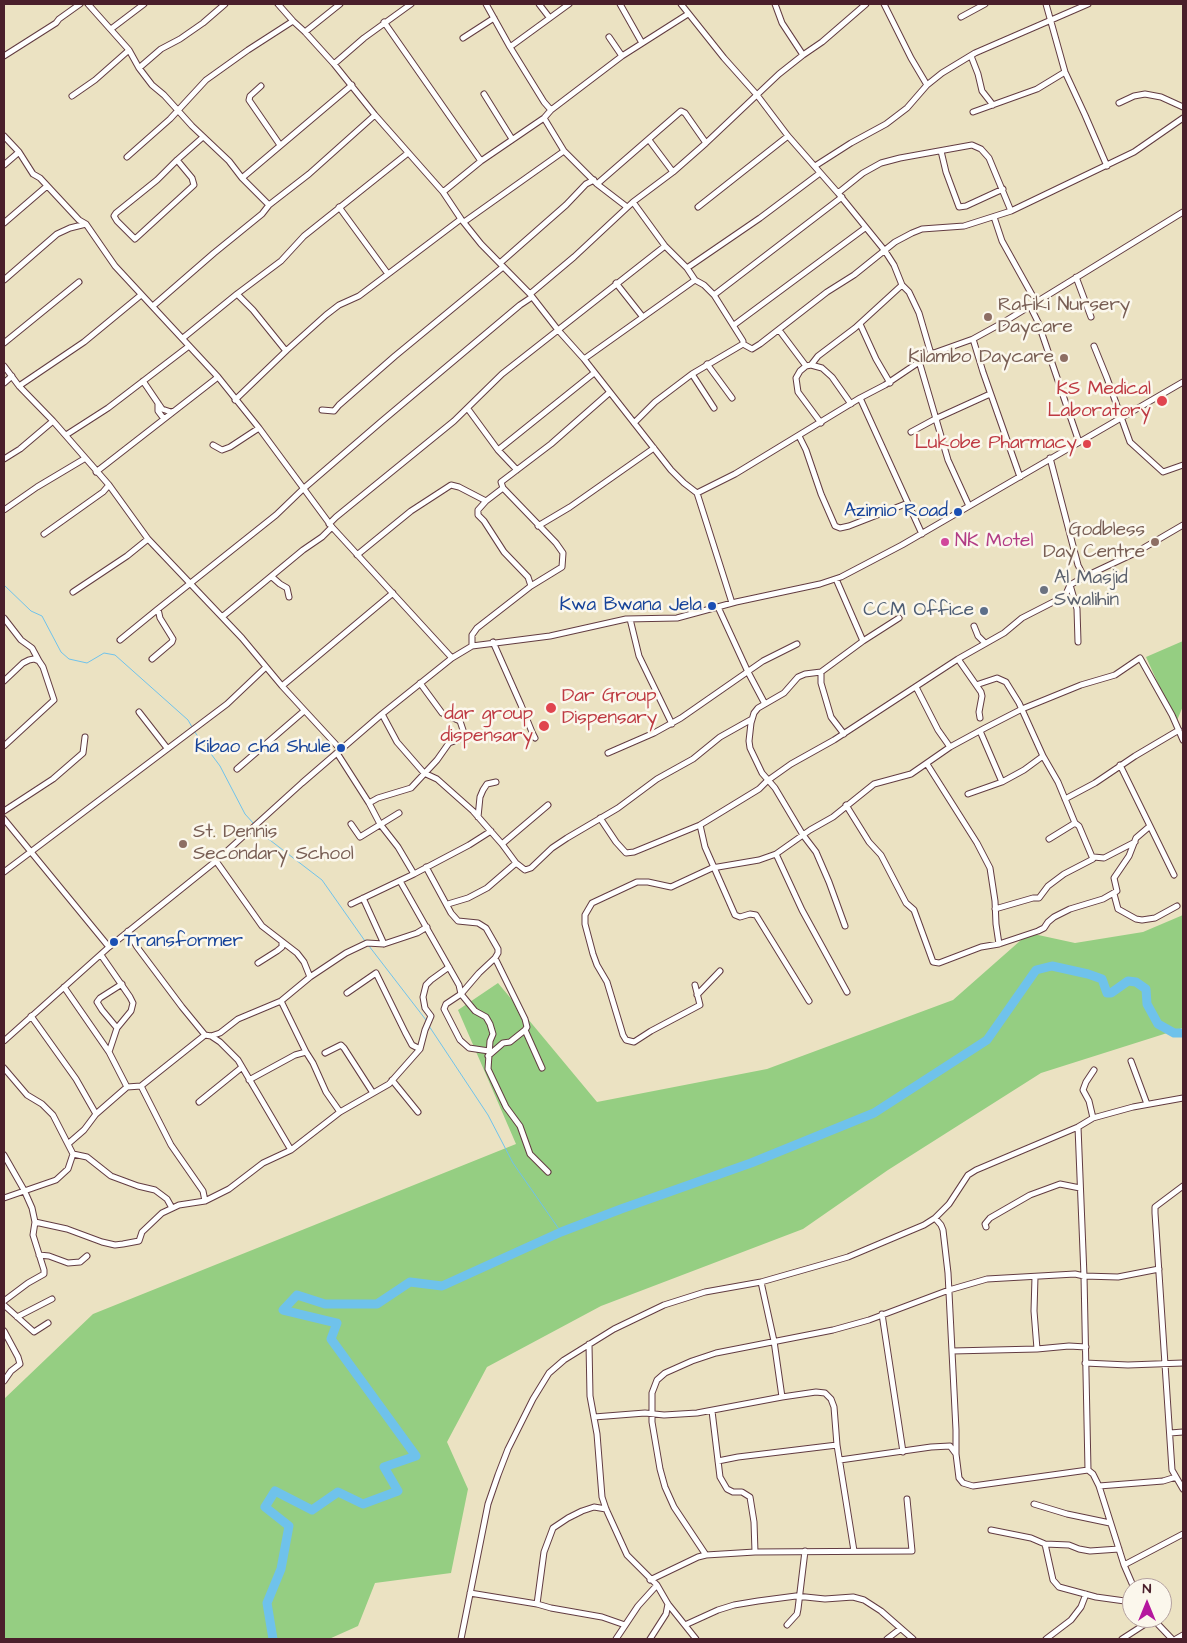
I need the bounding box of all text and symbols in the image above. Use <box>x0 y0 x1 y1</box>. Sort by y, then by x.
place label: Rafiki Nursery Daycare <box>998 295 1130 339</box>
marker: Rafiki Nursery Daycare <box>982 311 994 323</box>
place label: Kilambo Daycare <box>908 347 1054 369</box>
marker: Kilambo Daycare <box>1058 352 1070 364</box>
place label: KS Medical Laboratory <box>1047 379 1151 423</box>
marker: KS Medical Laboratory <box>1155 394 1169 408</box>
place label: Lukobe Pharmacy <box>915 433 1077 455</box>
marker: Lukobe Pharmacy <box>1081 438 1093 450</box>
place label: Azimio Road <box>844 501 948 523</box>
marker: Azimio Road <box>952 506 964 518</box>
place label: Godbless Day Centre <box>1043 520 1145 564</box>
place label: NK Motel <box>955 531 1033 553</box>
marker: NK Motel <box>939 536 951 548</box>
marker: Godbless Day Centre <box>1149 536 1161 548</box>
place label: Al Masjid Swalihin <box>1054 568 1128 612</box>
marker: Al Masjid Swalihin <box>1038 584 1050 596</box>
place label: Kwa Bwana Jela <box>560 595 702 617</box>
marker: Kwa Bwana Jela <box>706 600 718 612</box>
place label: CCM Office <box>863 600 974 622</box>
marker: CCM Office <box>978 605 990 617</box>
place label: Dar Group Dispensary <box>562 686 657 730</box>
marker: Dar Group Dispensary <box>544 701 558 715</box>
place label: dar group dispensary <box>440 704 533 748</box>
marker: dar group dispensary <box>537 719 551 733</box>
place label: Kibao cha Shule <box>195 737 331 759</box>
marker: Kibao cha Shule <box>335 742 347 754</box>
place label: St. Dennis Secondary School <box>193 822 354 866</box>
marker: St. Dennis Secondary School <box>177 838 189 850</box>
place label: Transformer <box>124 931 243 953</box>
marker: Transformer <box>108 936 120 948</box>
north arrow <box>1122 1578 1172 1628</box>
text: N <box>1143 1579 1151 1599</box>

